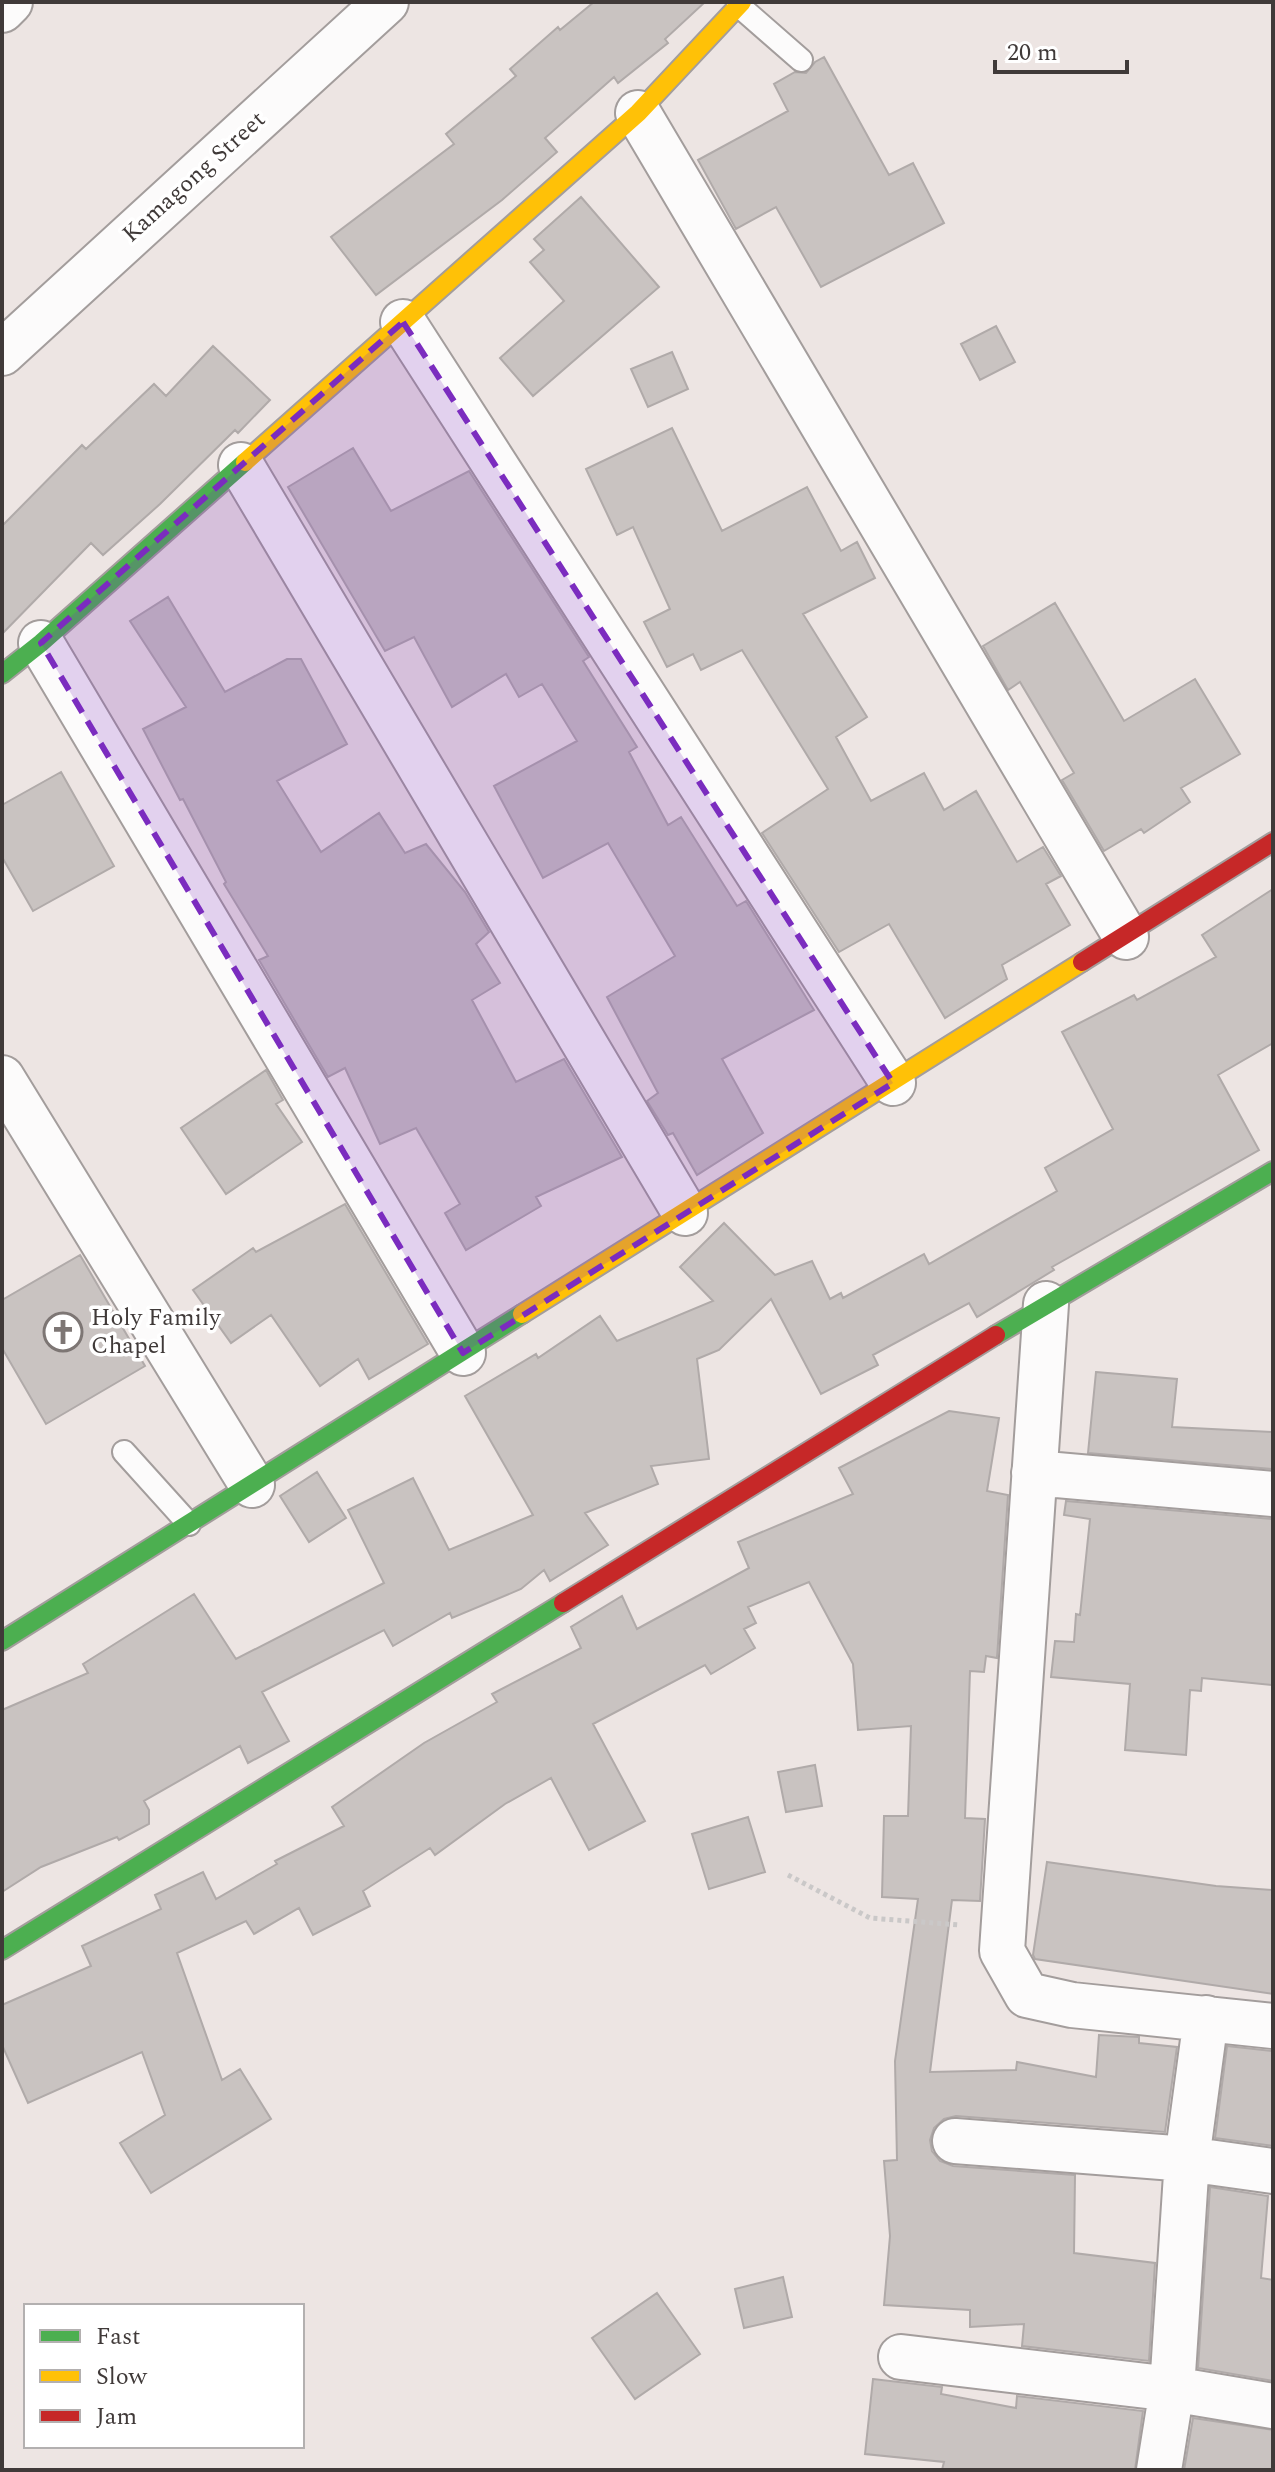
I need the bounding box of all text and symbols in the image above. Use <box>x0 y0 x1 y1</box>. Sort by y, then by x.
scale bar <box>995 24 1127 74</box>
text: 20 m <box>1007 35 1058 71</box>
street label: Kamagong Street <box>114 103 274 251</box>
place label: Holy Family Chapel <box>91 1300 222 1364</box>
church icon: Holy Family Chapel <box>42 1311 84 1353</box>
legend <box>24 2304 304 2448</box>
text: Fast <box>96 2319 141 2355</box>
text: Slow <box>96 2359 148 2395</box>
text: Jam <box>96 2399 137 2435</box>

